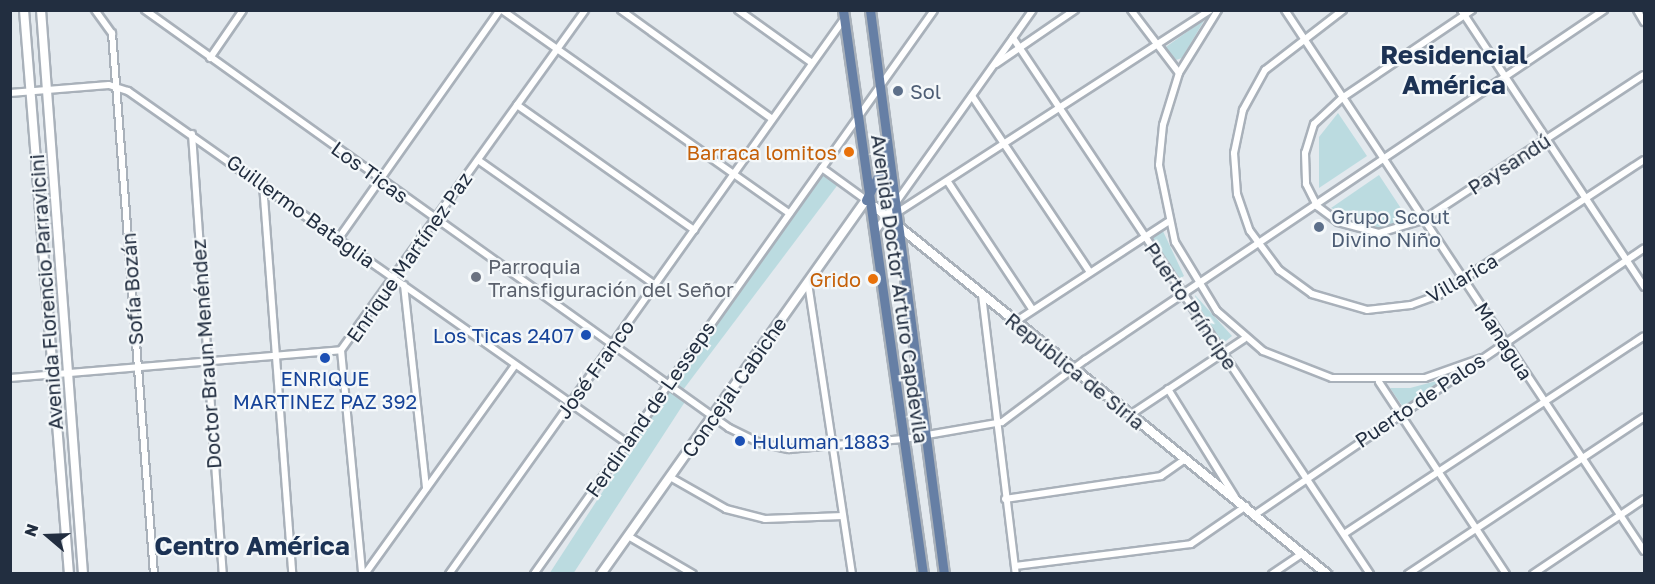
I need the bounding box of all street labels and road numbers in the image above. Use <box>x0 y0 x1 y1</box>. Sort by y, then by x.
street label: Paysandú <box>1463 128 1555 200</box>
street label: Avenida Doctor Arturo Capdevila <box>866 133 934 445</box>
street label: Los Ticas <box>327 136 413 208</box>
street label: Guillermo Bataglia <box>222 149 380 273</box>
street label: Avenida Florencio Parravicini <box>24 153 68 431</box>
street label: Enrique Martínez Paz <box>341 167 477 347</box>
street label: Sofía Bozán <box>116 232 148 346</box>
street label: Doctor Braun Menéndez <box>186 238 226 470</box>
street label: Puerto Príncipe <box>1139 238 1243 374</box>
street label: Villarica <box>1422 248 1502 308</box>
street label: Managua <box>1470 298 1538 384</box>
street label: República de Siria <box>1001 307 1149 435</box>
street label: Concejal Cabiche <box>677 312 791 462</box>
street label: José Franco <box>551 315 639 423</box>
street label: Ferdinand de Lesseps <box>580 316 720 502</box>
street label: Puerto de Palos <box>1350 348 1490 452</box>

